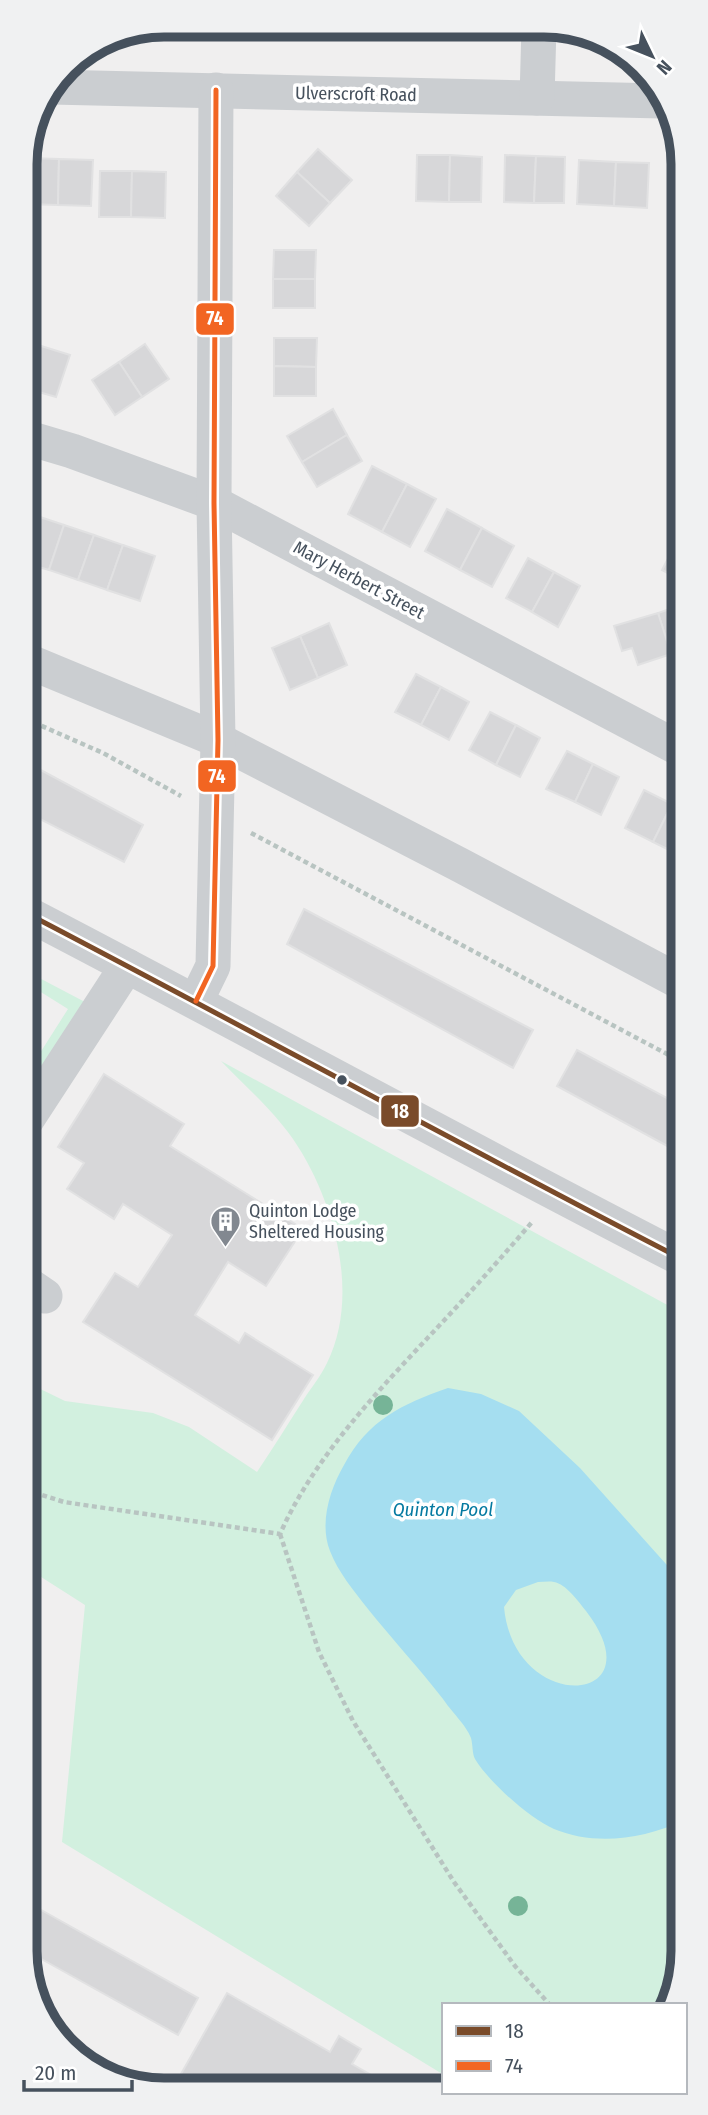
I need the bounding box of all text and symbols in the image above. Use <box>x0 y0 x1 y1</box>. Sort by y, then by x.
north arrow <box>617 21 687 91</box>
text: N <box>652 55 676 79</box>
street label: Ulverscroft Road <box>295 82 417 106</box>
line badge: 74 <box>195 302 235 336</box>
text: 74 <box>206 307 224 330</box>
street label: Mary Herbert Street <box>290 536 428 624</box>
line badge: 74 <box>197 759 237 793</box>
text: 74 <box>208 765 226 788</box>
unlabelled marker <box>335 1073 349 1087</box>
line badge: 18 <box>380 1094 420 1128</box>
text: 18 <box>391 1100 409 1123</box>
place label: Quinton Lodge Sheltered Housing <box>249 1200 385 1243</box>
building icon: Quinton Lodge Sheltered Housing <box>209 1204 243 1248</box>
water label: Quinton Pool <box>393 1498 493 1521</box>
legend <box>442 2003 687 2094</box>
text: 18 <box>505 2018 524 2044</box>
scale bar <box>24 2048 133 2092</box>
text: 74 <box>505 2053 523 2079</box>
text: 20 m <box>35 2060 76 2086</box>

